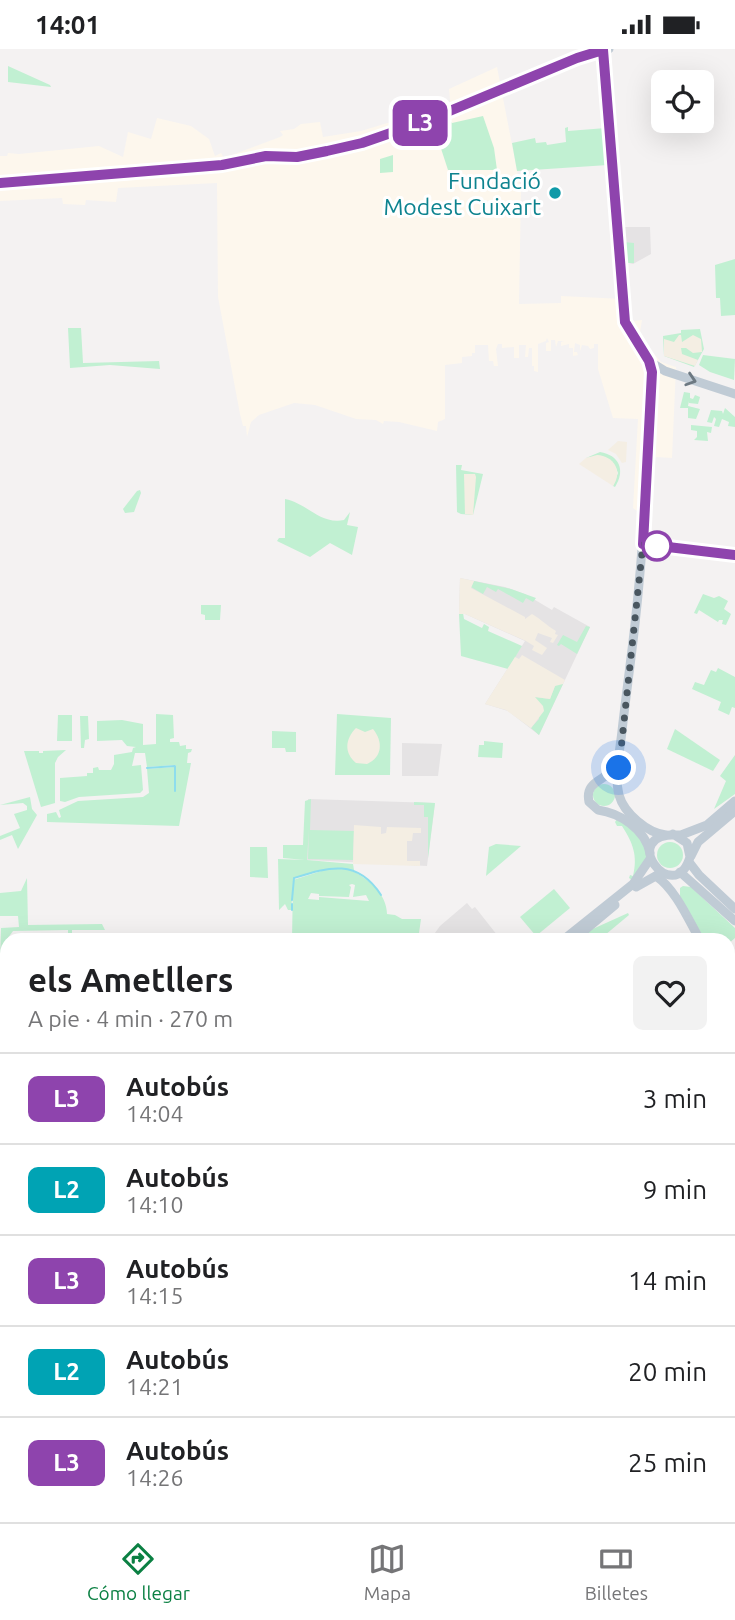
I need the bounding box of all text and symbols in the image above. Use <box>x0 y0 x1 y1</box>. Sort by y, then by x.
text: 14:01 <box>35 10 100 39</box>
map controls <box>651 70 714 133</box>
button: locate <box>651 70 714 133</box>
line badge: L3 <box>388 100 452 146</box>
text: L3 <box>407 109 433 136</box>
place label: Fundació Modest Cuixart <box>383 168 541 219</box>
marker: Fundació Modest Cuixart <box>547 185 563 201</box>
one-way arrow <box>684 371 696 386</box>
unlabelled marker <box>642 531 672 561</box>
your location <box>601 750 636 785</box>
button: heart <box>633 956 707 1030</box>
text: els Ametllers <box>28 961 233 998</box>
text: A pie · 4 min · 270 m <box>28 1006 233 1031</box>
text: Autobús <box>126 1072 229 1101</box>
text: 3 min <box>643 1084 707 1113</box>
text: L3 <box>53 1085 80 1112</box>
text: 14:04 <box>126 1101 184 1126</box>
text: Autobús <box>126 1163 229 1192</box>
text: 9 min <box>643 1175 707 1204</box>
text: L2 <box>53 1176 80 1203</box>
text: 14:10 <box>126 1192 184 1217</box>
text: Autobús <box>126 1254 229 1283</box>
text: 14 min <box>628 1266 707 1295</box>
text: L3 <box>53 1267 80 1294</box>
text: 14:15 <box>126 1283 184 1308</box>
text: Autobús <box>126 1345 229 1374</box>
text: 20 min <box>628 1357 707 1386</box>
text: L2 <box>53 1358 80 1385</box>
text: 14:21 <box>126 1374 184 1399</box>
text: Autobús <box>126 1436 229 1465</box>
text: 25 min <box>628 1448 707 1477</box>
text: L3 <box>53 1449 80 1476</box>
text: 14:26 <box>126 1465 184 1490</box>
tab: Cómo llegar <box>87 1540 190 1604</box>
tab: Mapa <box>364 1540 411 1604</box>
tab: Billetes <box>585 1540 648 1604</box>

